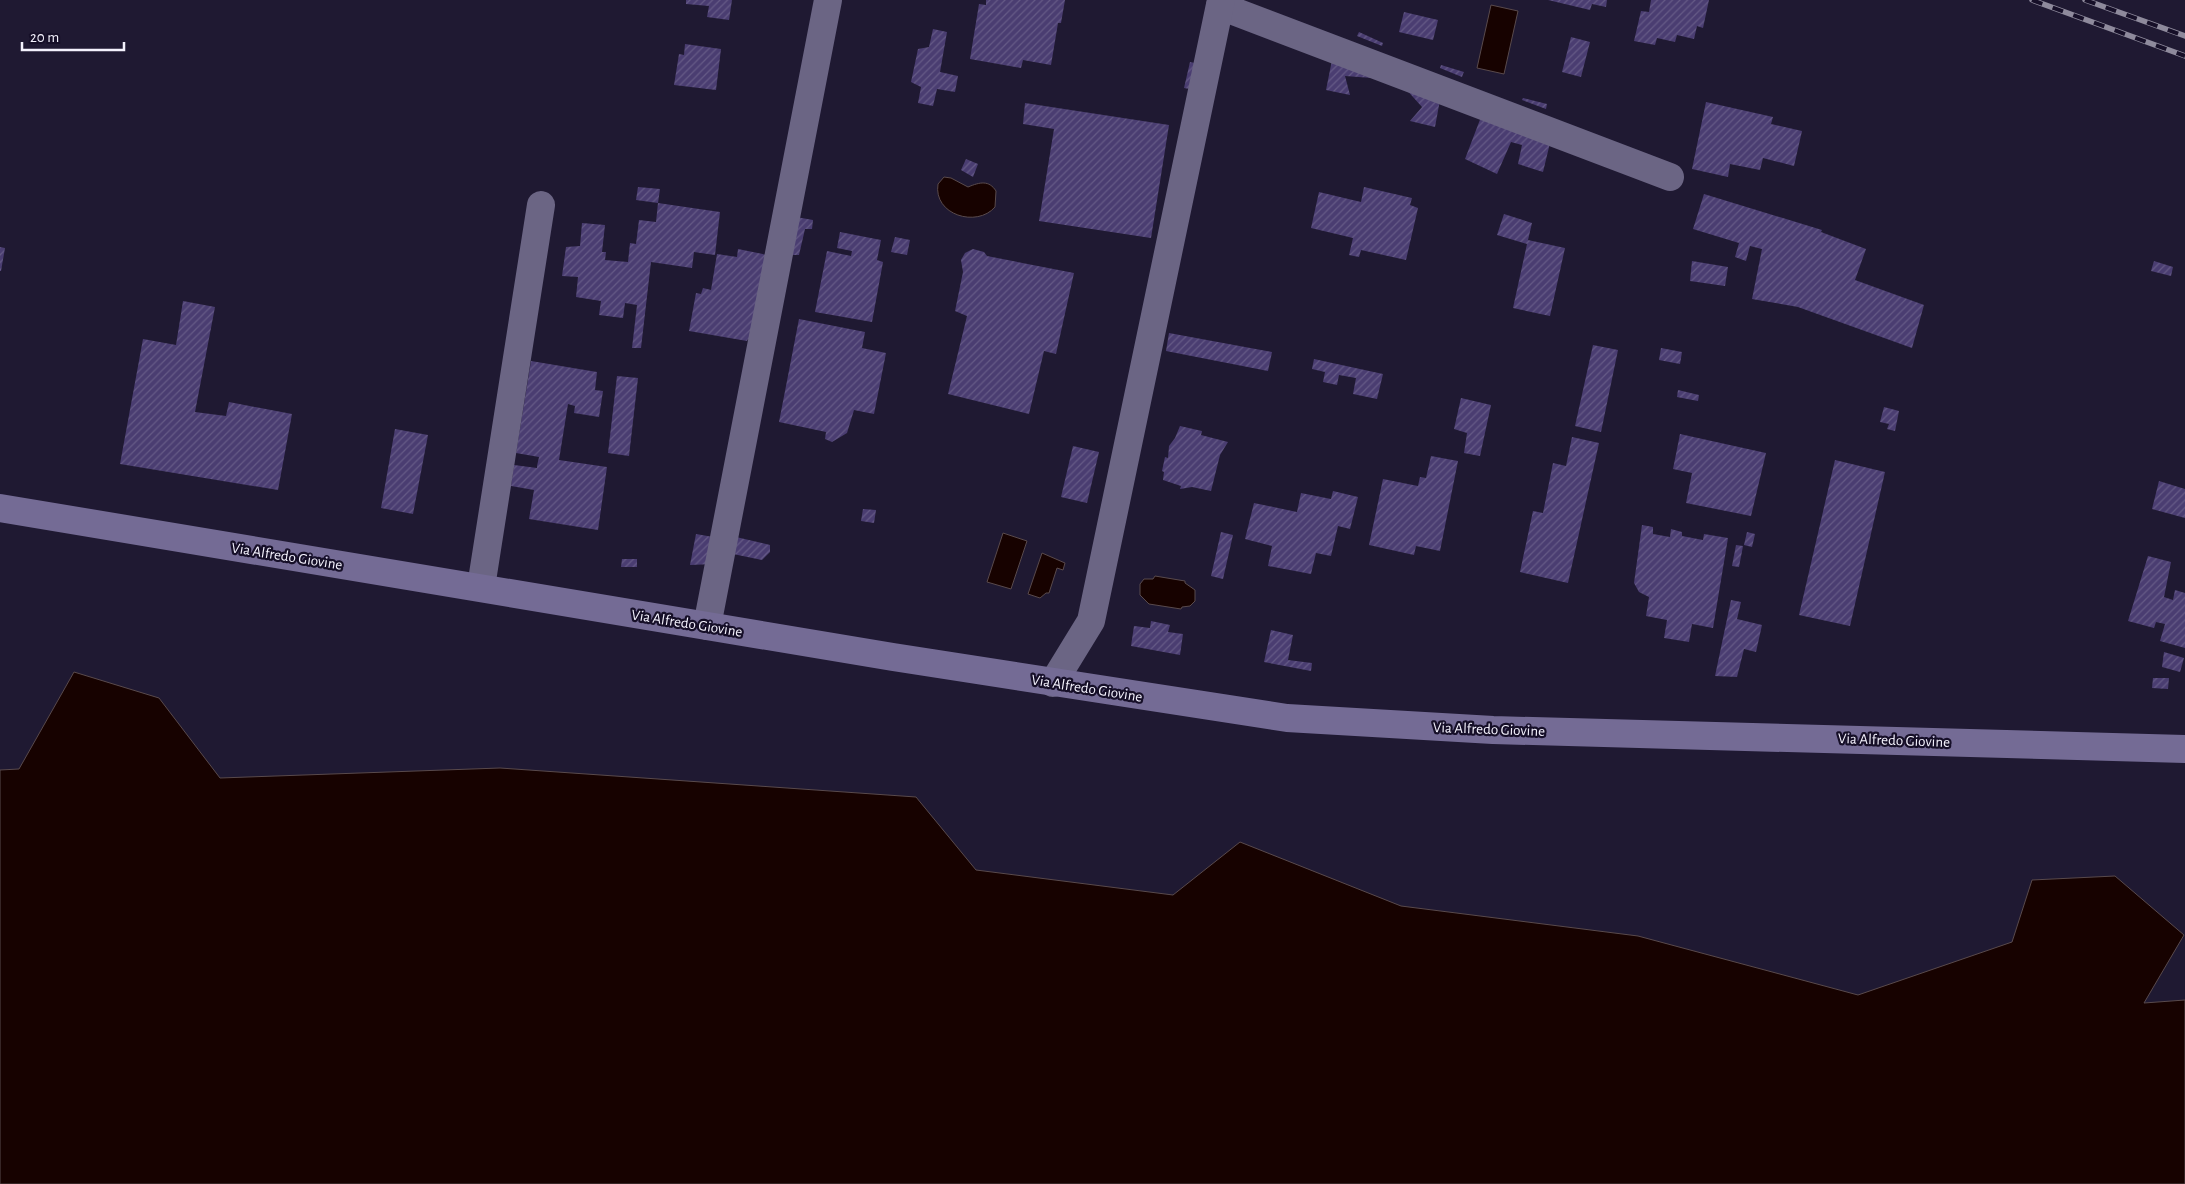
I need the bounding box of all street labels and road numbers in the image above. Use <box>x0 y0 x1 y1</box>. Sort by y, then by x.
street label: Via Alfredo Giovine <box>230 540 344 573</box>
street label: Via Alfredo Giovine <box>630 607 744 640</box>
street label: Via Alfredo Giovine <box>1030 672 1144 705</box>
street label: Via Alfredo Giovine <box>1433 720 1545 739</box>
street label: Via Alfredo Giovine <box>1838 731 1950 750</box>

